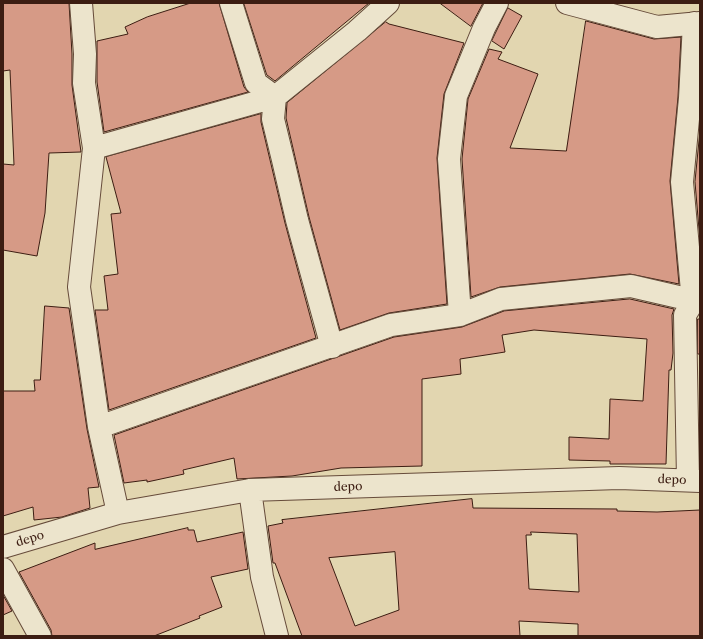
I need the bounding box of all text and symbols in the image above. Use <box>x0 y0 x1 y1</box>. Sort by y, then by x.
street label: depo <box>657 472 687 488</box>
street label: depo <box>333 479 363 495</box>
street label: depo <box>14 528 46 550</box>

